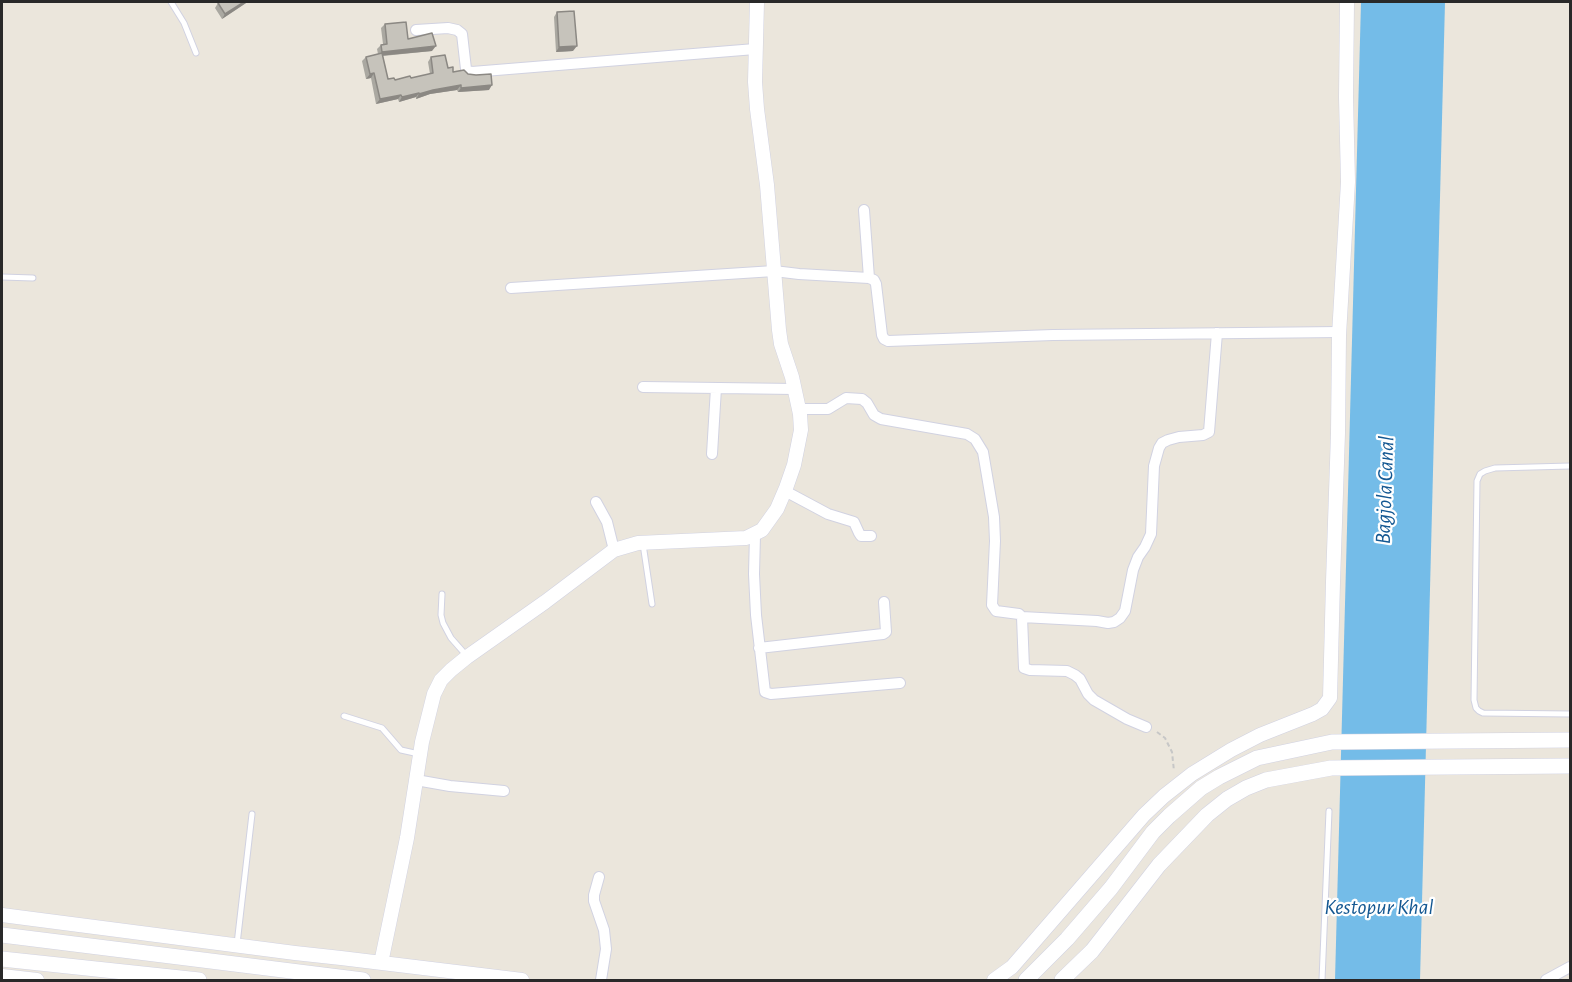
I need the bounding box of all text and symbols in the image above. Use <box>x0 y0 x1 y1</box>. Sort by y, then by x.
water label: Bagjola Canal <box>1370 435 1400 545</box>
water label: Kestopur Khal <box>1324 894 1434 920</box>

